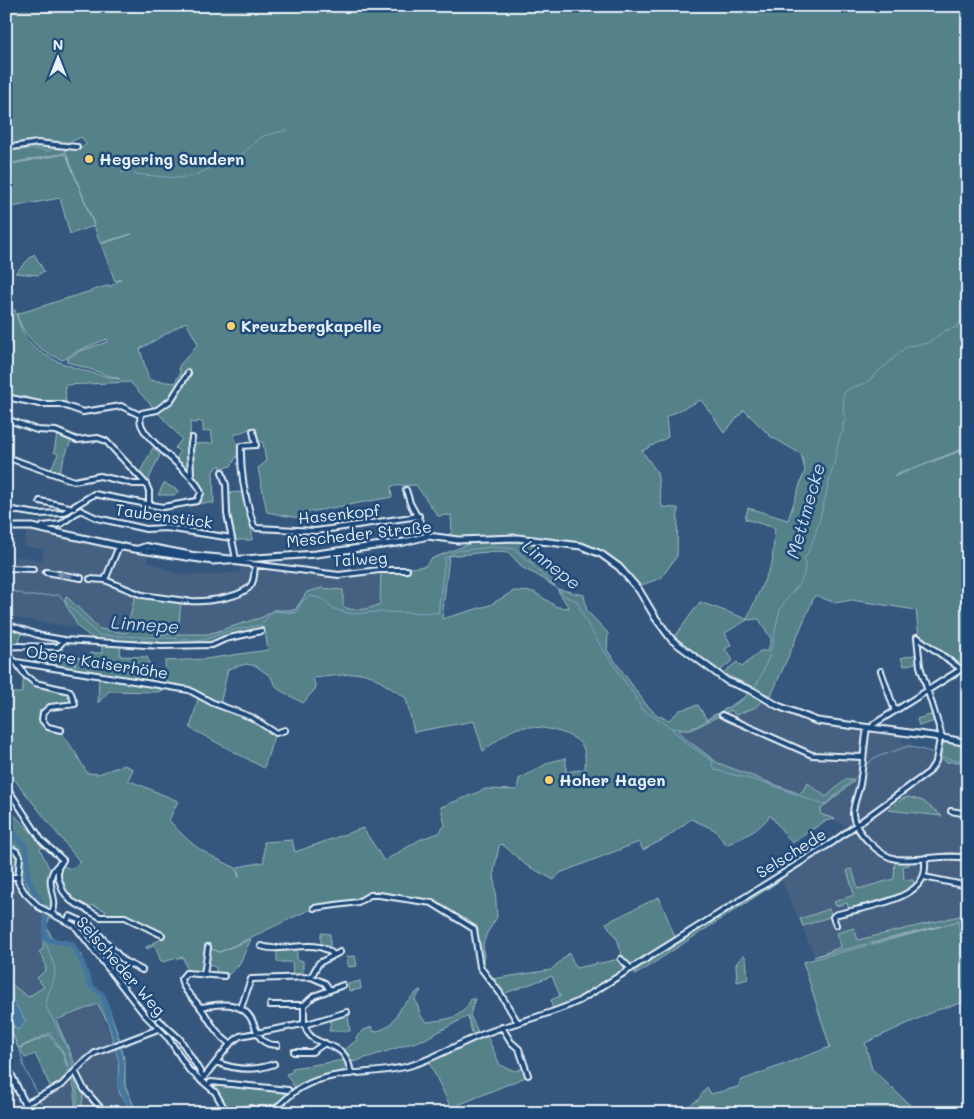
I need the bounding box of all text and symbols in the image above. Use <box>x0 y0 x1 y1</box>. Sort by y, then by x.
north arrow <box>32 32 82 82</box>
text: N <box>53 35 63 54</box>
place label: Hegering Sundern <box>99 148 244 169</box>
marker: Hegering Sundern <box>83 153 95 165</box>
place label: Kreuzbergkapelle <box>241 315 381 336</box>
marker: Kreuzbergkapelle <box>225 320 237 332</box>
water label: Mettmecke <box>780 460 830 561</box>
street label: Taubenstück <box>114 498 214 533</box>
street label: Hasenkopf <box>297 499 382 528</box>
street label: Mescheder Straße <box>285 515 433 552</box>
water label: Linnepe <box>517 534 586 595</box>
street label: Talweg <box>332 547 388 570</box>
one-way arrow <box>55 571 71 579</box>
water label: Linnepe <box>110 610 180 638</box>
street label: Obere Kaiserhöhe <box>25 640 170 683</box>
place label: Hoher Hagen <box>559 769 665 790</box>
marker: Hoher Hagen <box>543 774 555 786</box>
street label: Selschede <box>752 823 830 882</box>
street label: Selscheder Weg <box>72 911 170 1020</box>

